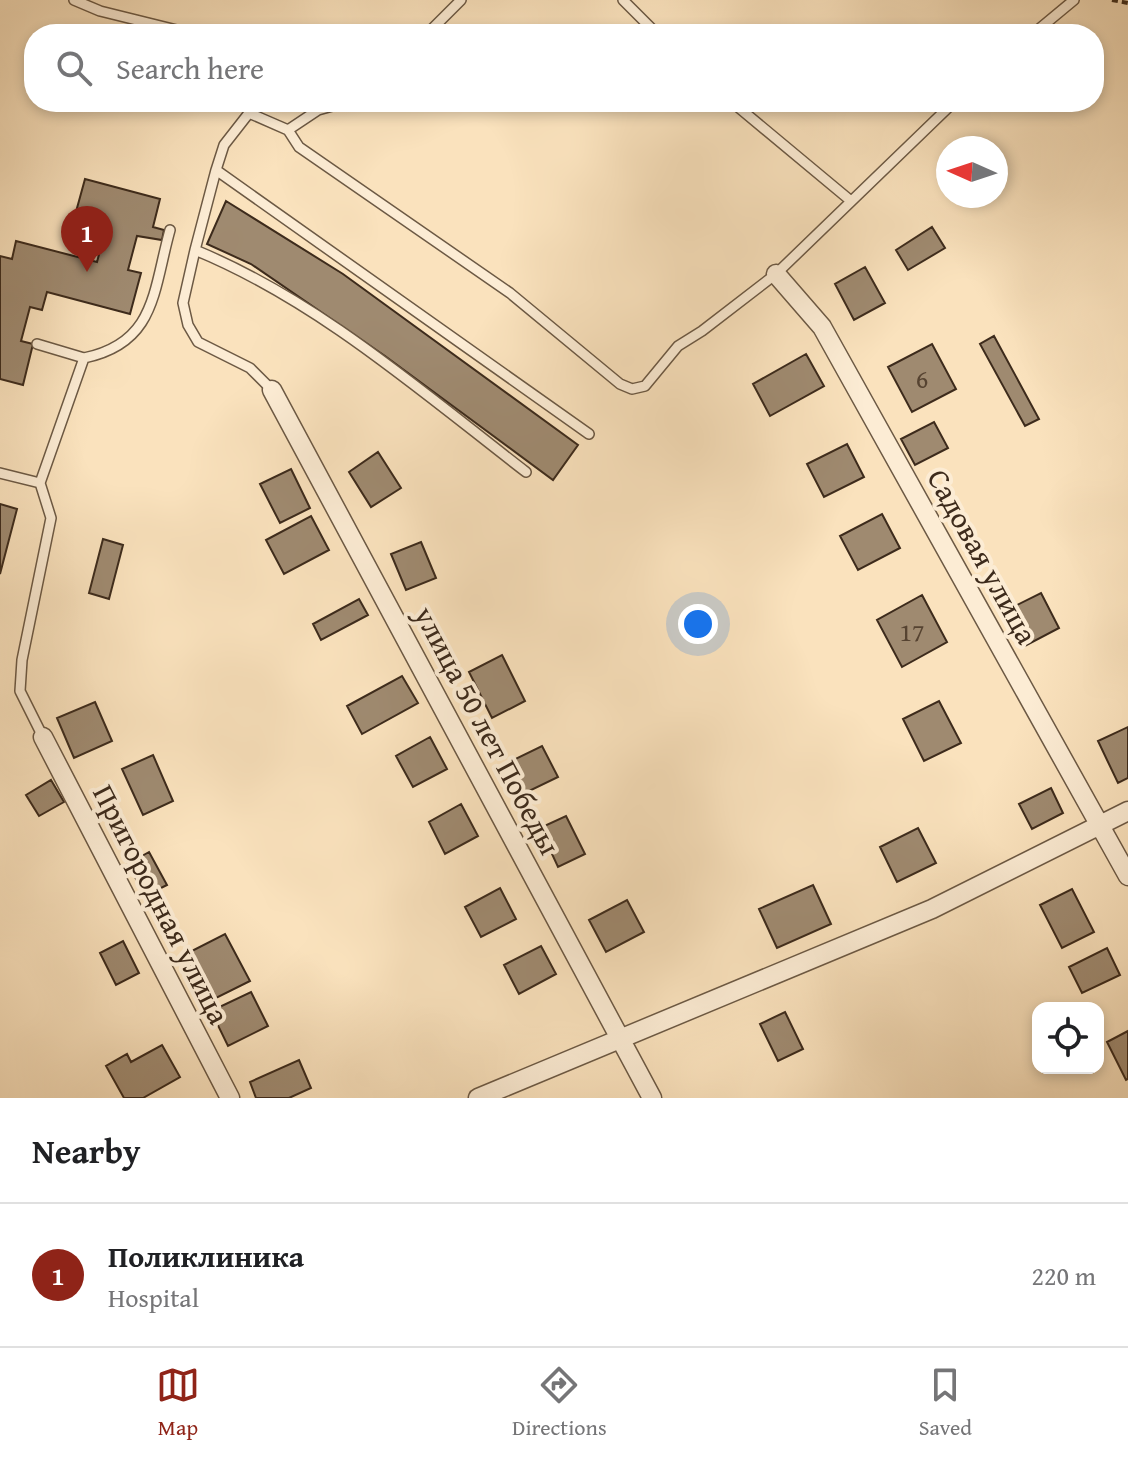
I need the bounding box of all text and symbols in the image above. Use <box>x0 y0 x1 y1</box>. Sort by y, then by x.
search box <box>24 24 1104 112</box>
icon: search <box>52 46 96 90</box>
text: Search here <box>116 46 264 90</box>
north arrow <box>936 136 1008 208</box>
pin: 1 <box>61 206 113 272</box>
house number: 6 <box>916 359 928 398</box>
street label: Садовая улица <box>917 461 1050 652</box>
street label: улица 50 лет Победы <box>403 597 572 862</box>
your location <box>678 604 718 644</box>
house number: 17 <box>899 612 925 651</box>
street label: Пригородная улица <box>83 777 242 1032</box>
map controls <box>1032 1002 1104 1074</box>
button: locate <box>1032 1002 1104 1074</box>
text: Nearby <box>32 1126 141 1175</box>
text: Поликлиника <box>108 1234 304 1278</box>
text: 1 <box>51 1256 65 1295</box>
text: 220 m <box>1031 1256 1096 1295</box>
text: Hospital <box>108 1278 199 1317</box>
tab: Map <box>156 1363 200 1443</box>
tab: Directions <box>512 1363 607 1443</box>
tab: Saved <box>919 1363 972 1443</box>

